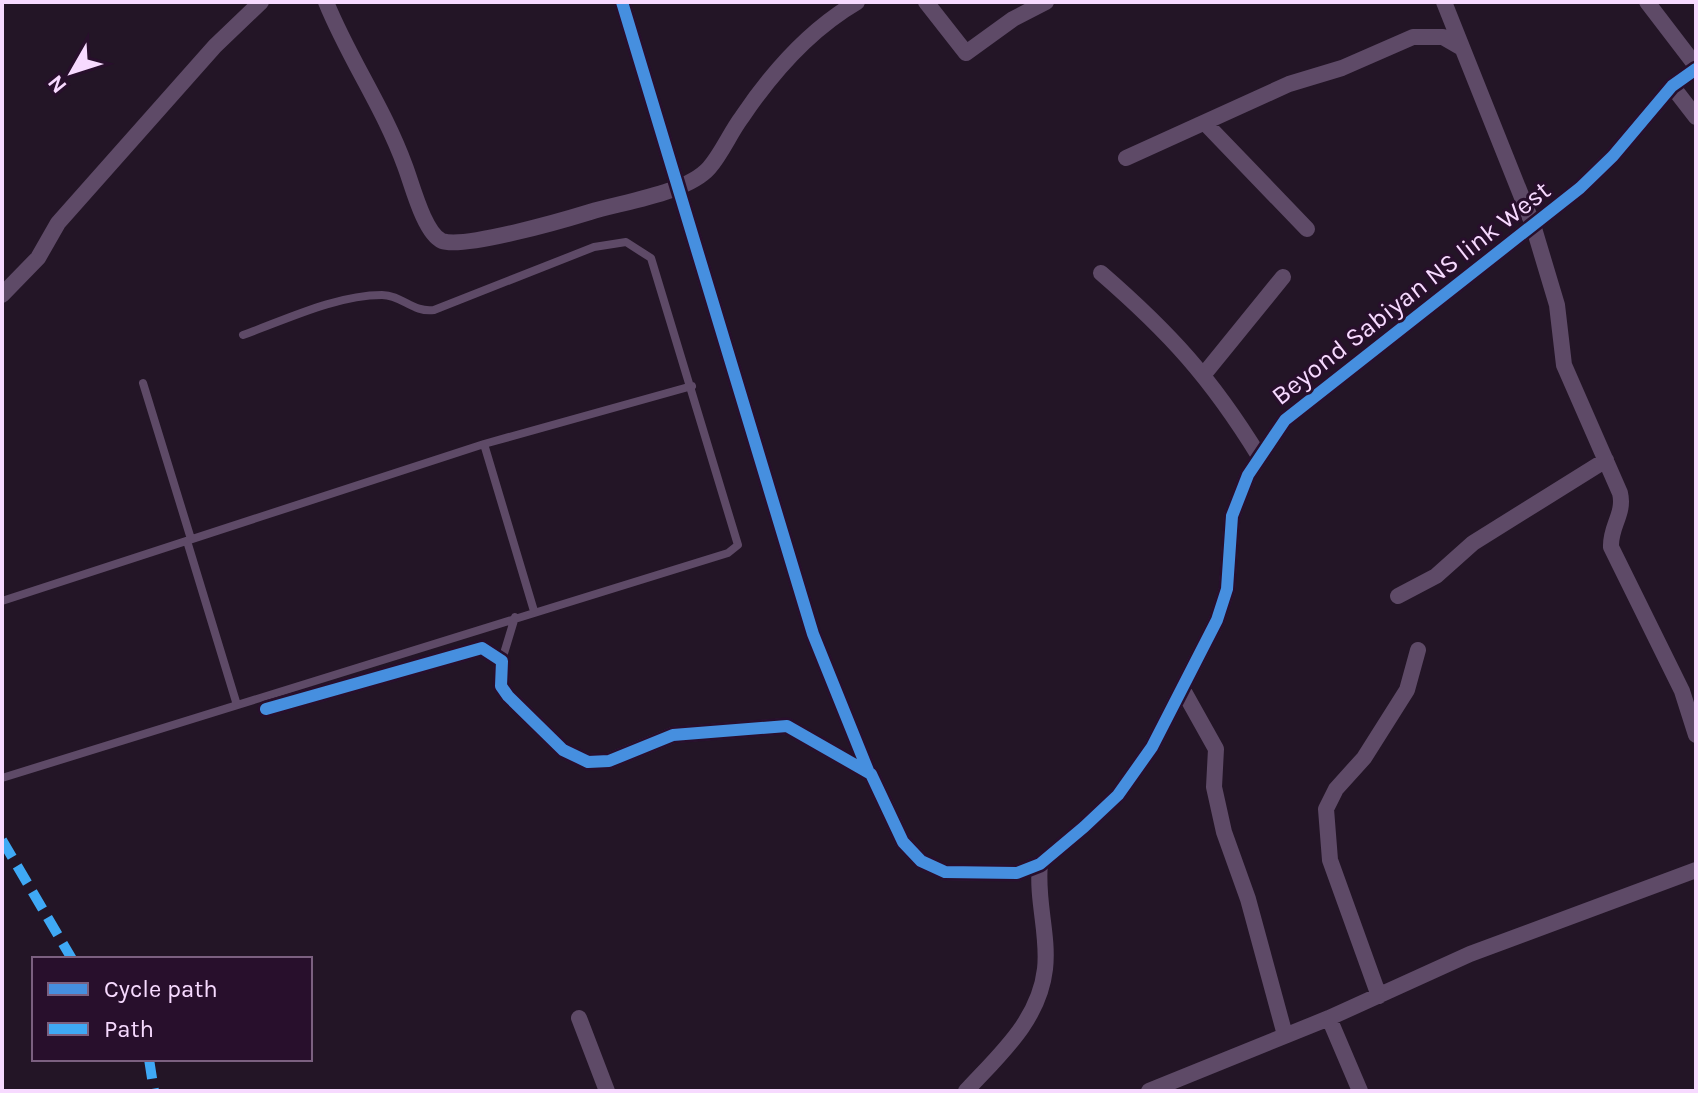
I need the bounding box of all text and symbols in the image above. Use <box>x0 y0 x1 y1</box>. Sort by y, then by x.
north arrow <box>32 32 112 112</box>
text: N <box>42 70 72 98</box>
street label: Beyond Sabiyan NS link West <box>1266 174 1557 411</box>
legend <box>32 957 312 1061</box>
text: Cycle path <box>104 975 218 1003</box>
text: Path <box>104 1015 154 1043</box>

